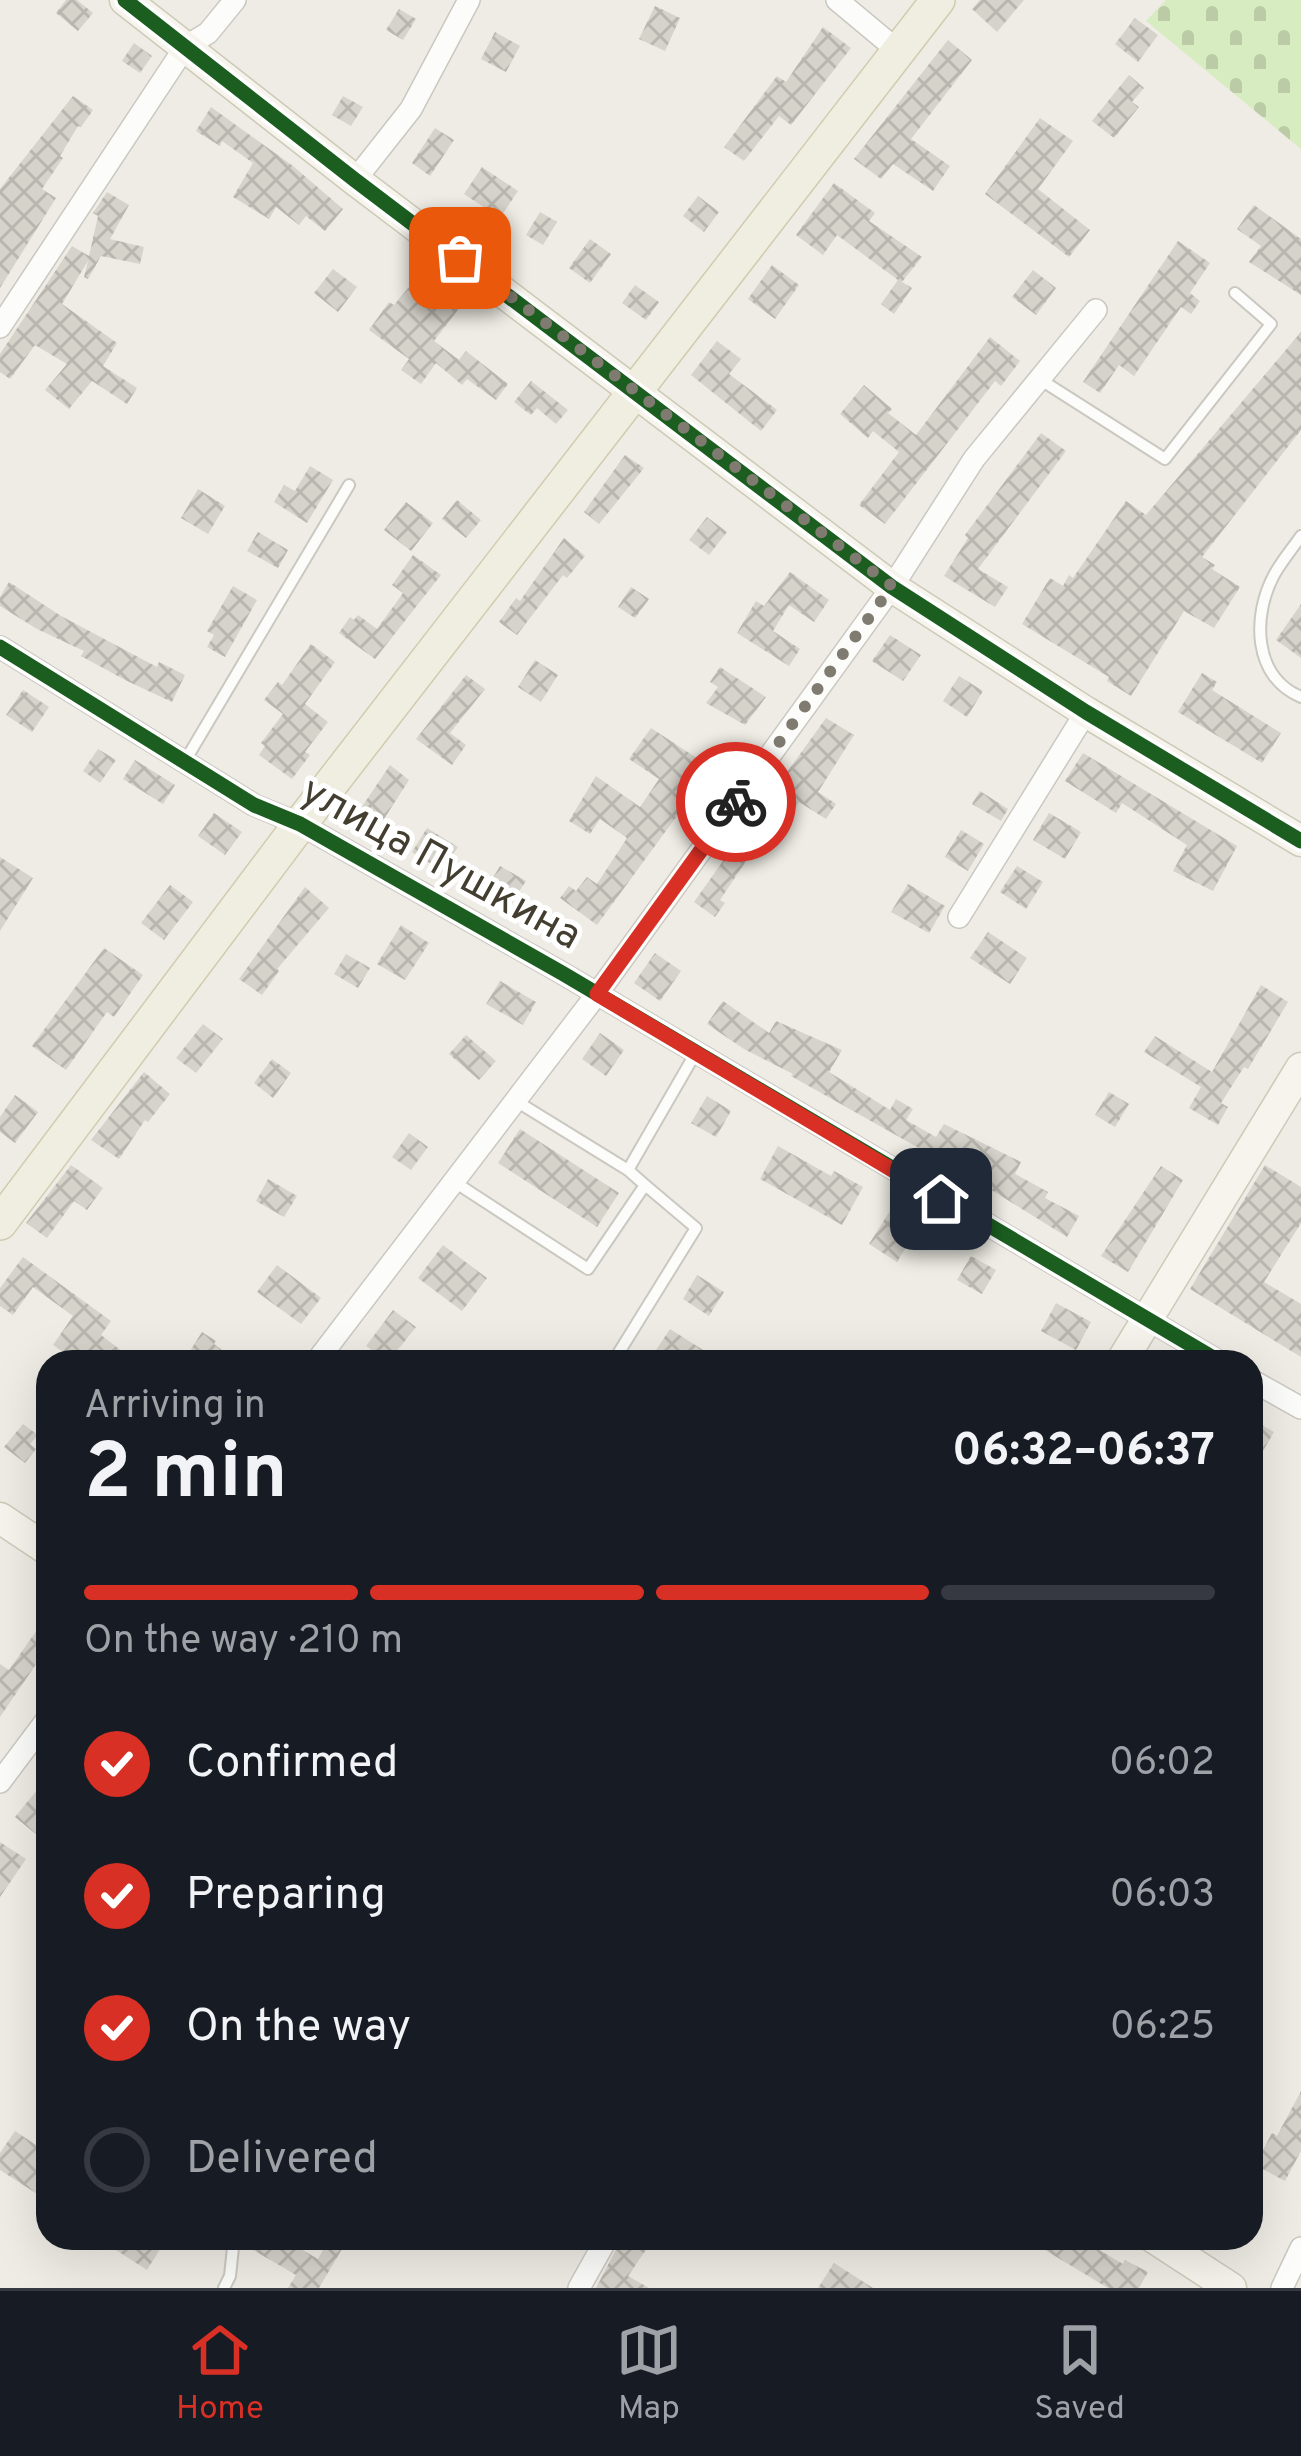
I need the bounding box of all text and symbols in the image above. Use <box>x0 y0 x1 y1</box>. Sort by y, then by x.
pin <box>409 207 511 309</box>
icon: bag <box>427 225 493 291</box>
courier <box>676 742 796 862</box>
street label: улица Пушкина <box>290 766 590 964</box>
icon: bike <box>703 769 769 835</box>
pin <box>890 1148 992 1250</box>
icon: home <box>908 1166 974 1232</box>
text: Arriving in <box>84 1383 266 1432</box>
text: 06:32–06:37 <box>952 1424 1215 1481</box>
text: 2 min <box>84 1427 288 1526</box>
text: On the way · 210 m <box>84 1618 403 1667</box>
icon: check <box>84 1731 150 1797</box>
text: Confirmed <box>186 1736 398 1793</box>
text: 06:02 <box>1109 1740 1215 1789</box>
icon: check <box>84 1863 150 1929</box>
text: Preparing <box>186 1868 386 1925</box>
text: 06:03 <box>1109 1872 1215 1921</box>
icon: check <box>84 1995 150 2061</box>
text: On the way <box>186 2000 411 2057</box>
text: 06:25 <box>1110 2004 1215 2053</box>
text: Delivered <box>186 2132 378 2189</box>
tab: Home <box>176 2317 264 2431</box>
tab: Map <box>616 2317 682 2431</box>
tab: Saved <box>1034 2317 1125 2431</box>

